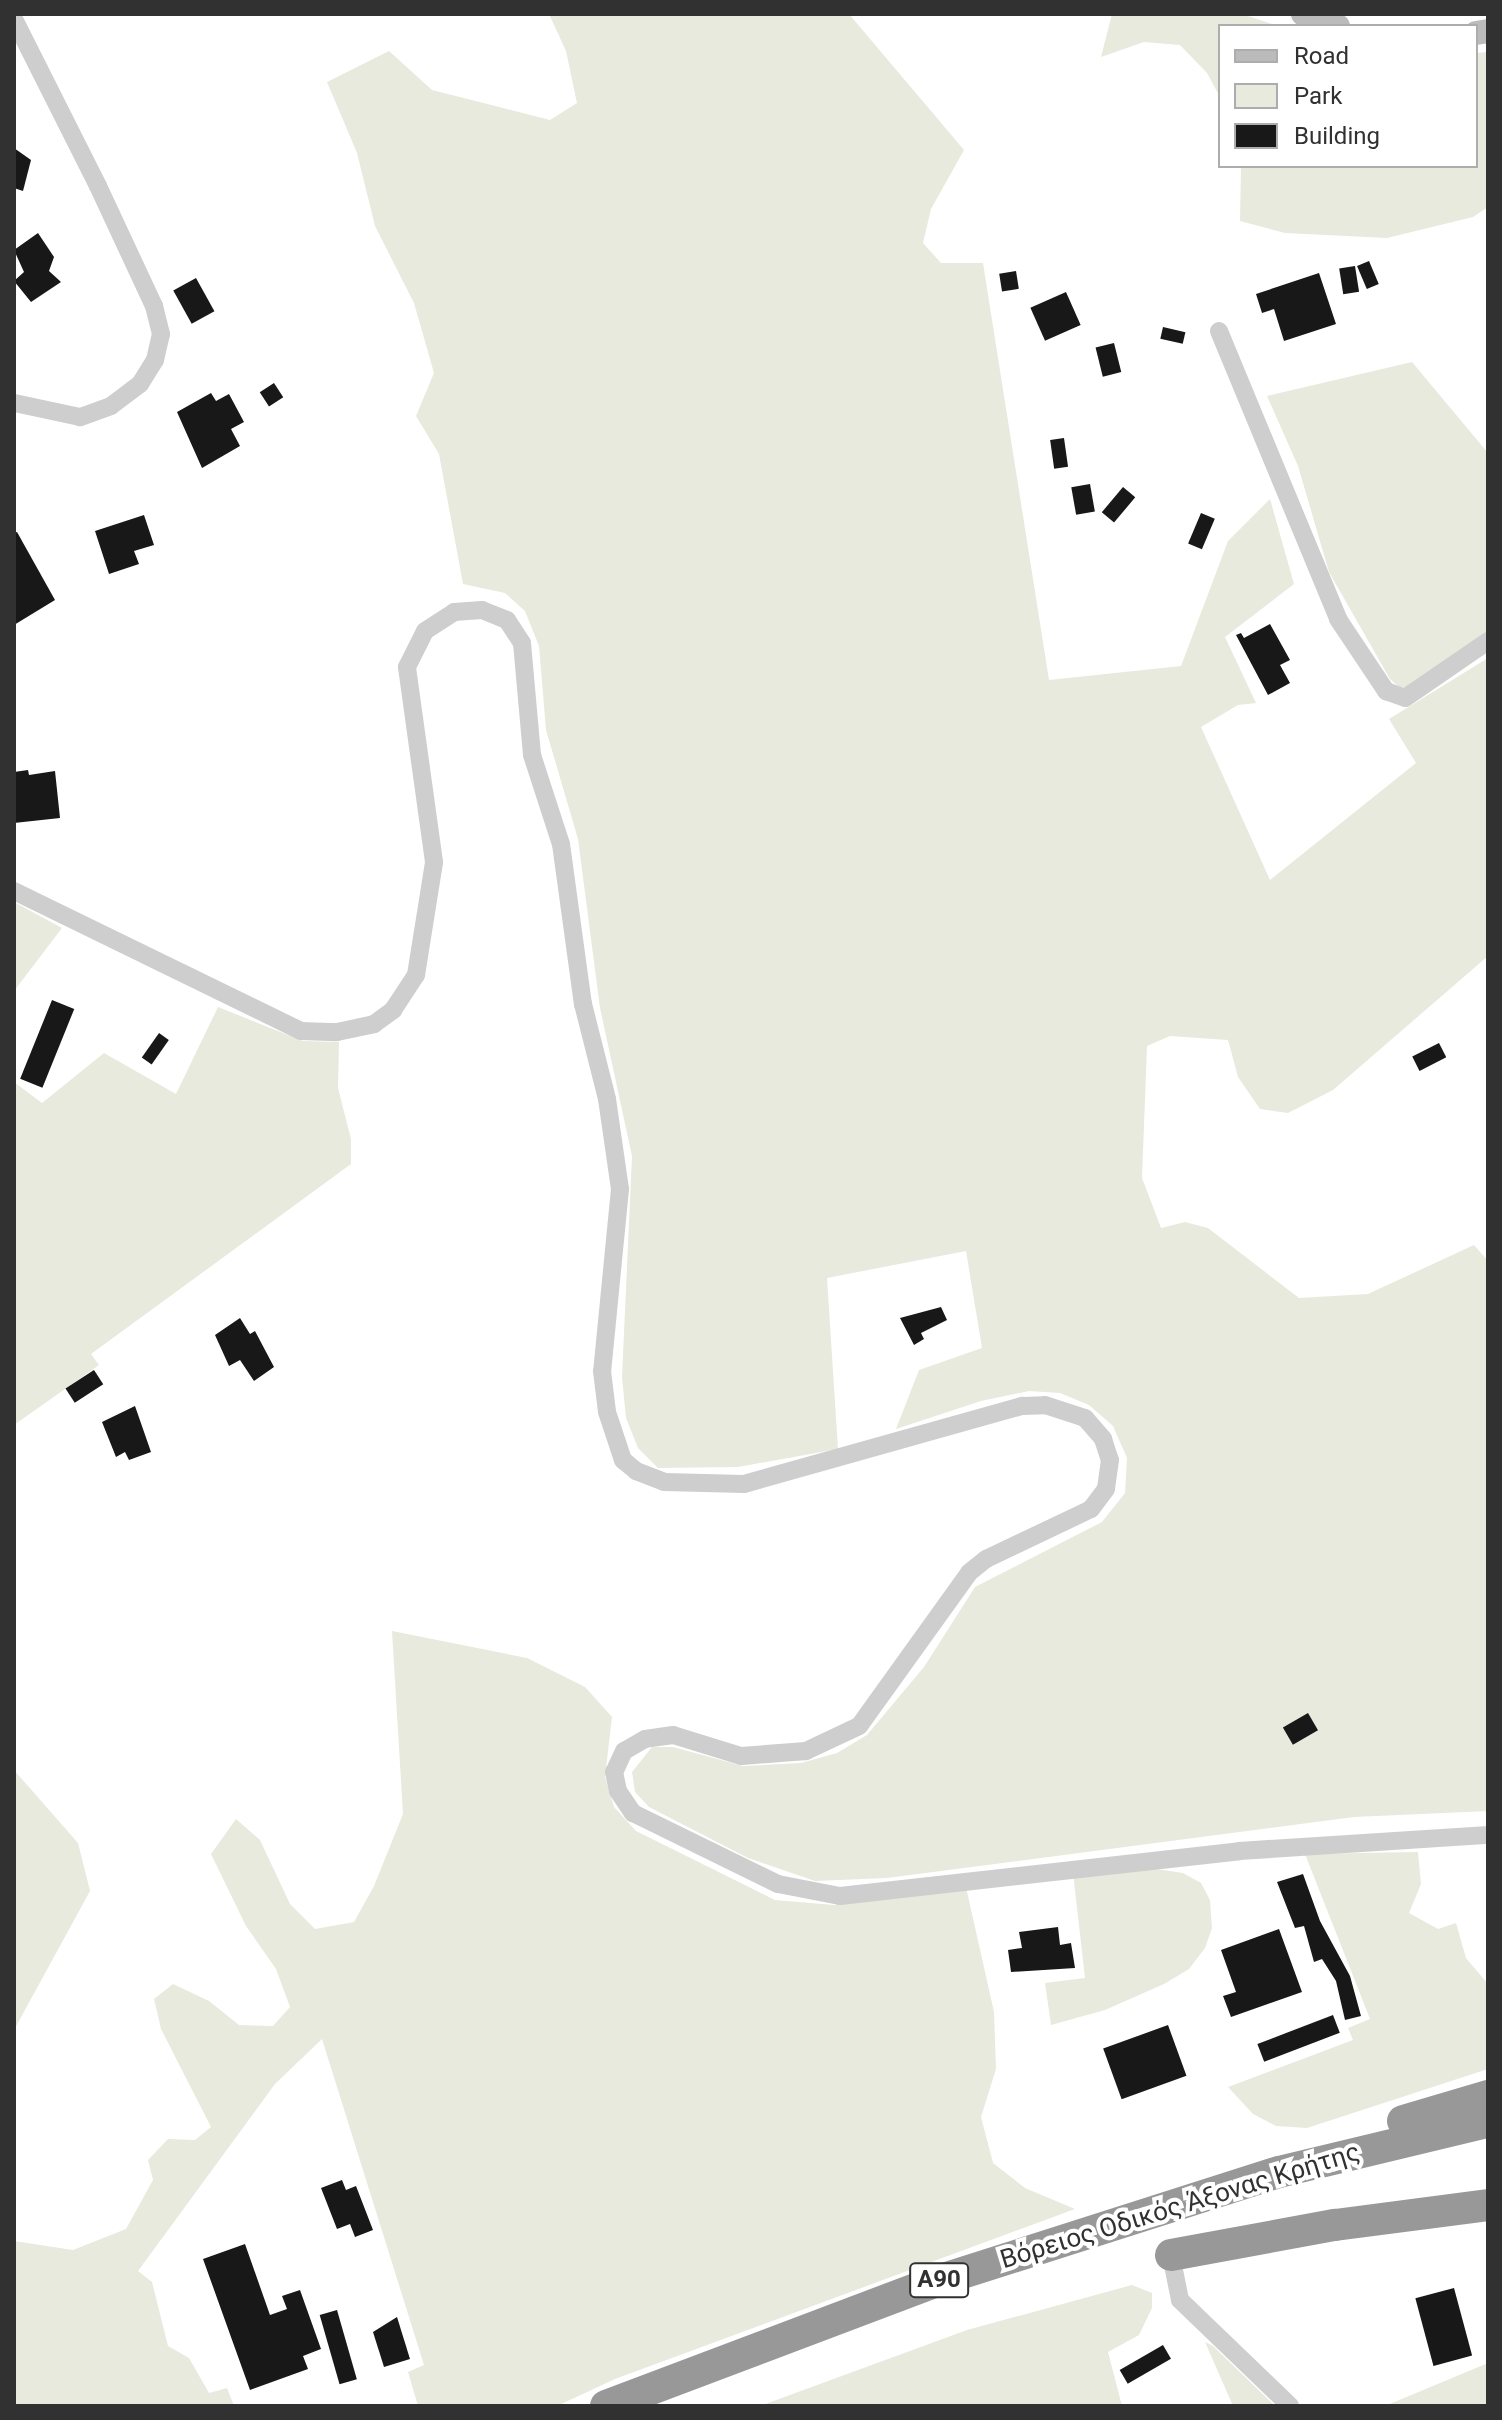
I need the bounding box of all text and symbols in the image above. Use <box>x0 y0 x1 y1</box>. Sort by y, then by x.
legend <box>1218 24 1478 168</box>
text: Road <box>1294 42 1349 70</box>
text: Park <box>1294 82 1342 110</box>
text: Building <box>1294 122 1380 150</box>
street label: Βόρειος Οδικός Άξονας Κρήτης <box>996 2136 1364 2276</box>
road number: Α90 <box>909 2260 969 2300</box>

